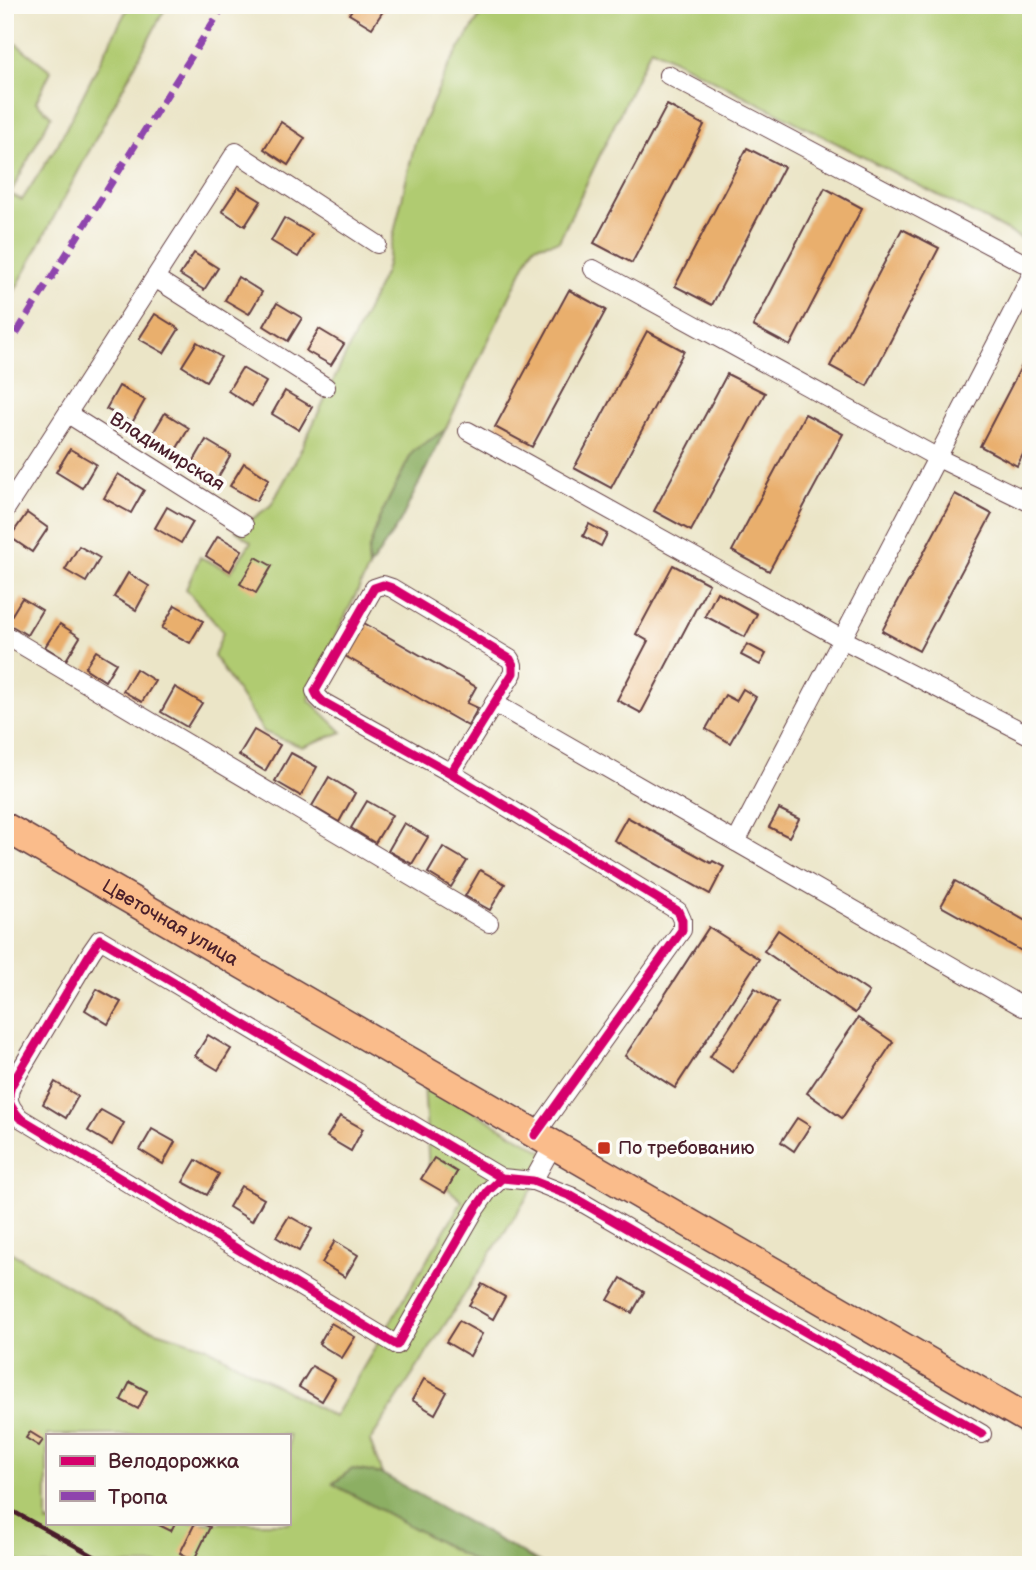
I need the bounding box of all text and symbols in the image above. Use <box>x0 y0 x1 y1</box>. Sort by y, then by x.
street label: Владимирская <box>105 408 229 496</box>
street label: Цветочная улица <box>98 874 243 971</box>
place label: По требованию <box>618 1137 754 1160</box>
marker: По требованию <box>596 1140 612 1156</box>
legend <box>46 1434 290 1524</box>
text: Велодорожка <box>108 1449 240 1474</box>
text: Тропа <box>108 1485 168 1510</box>

